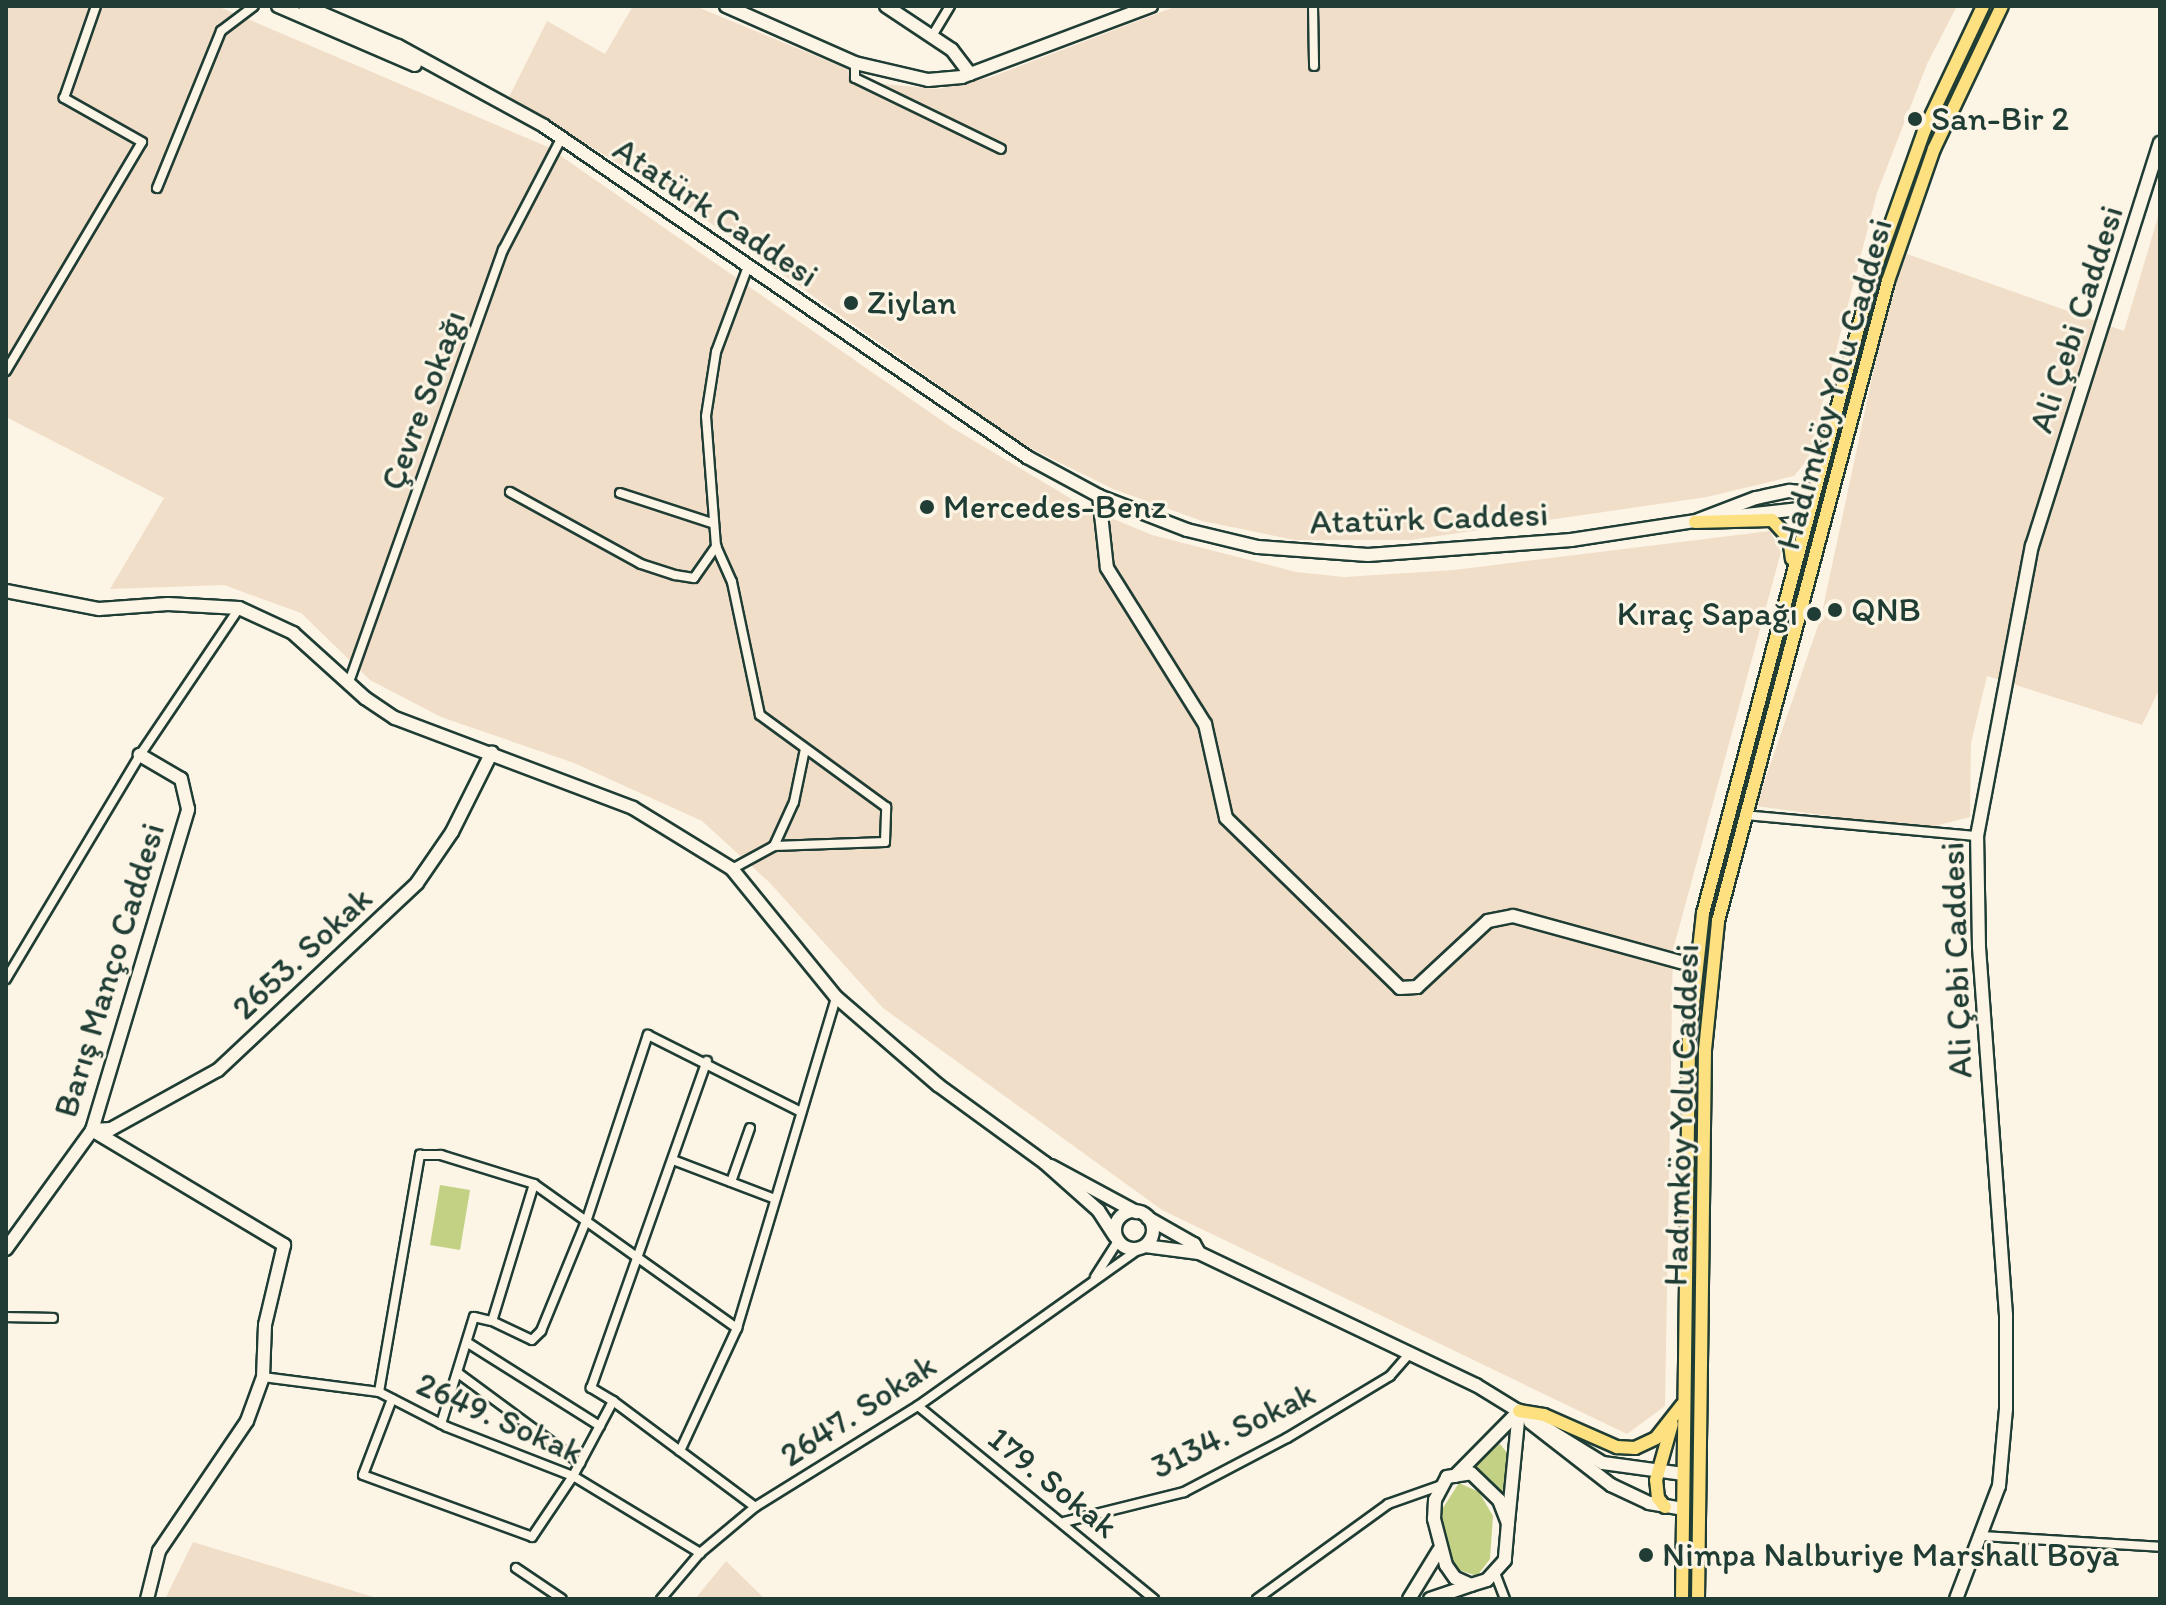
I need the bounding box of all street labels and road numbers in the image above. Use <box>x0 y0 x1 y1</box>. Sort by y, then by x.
street label: Atatürk Caddesi <box>605 128 827 296</box>
street label: Ali Çebi Caddesi <box>2020 200 2132 438</box>
street label: Hadımköy Yolu Caddesi <box>1767 214 1901 554</box>
street label: Çevre Sokağı <box>372 305 474 495</box>
street label: Atatürk Caddesi <box>1309 493 1549 543</box>
street label: Barış Manço Caddesi <box>45 818 173 1122</box>
street label: Ali Çebi Caddesi <box>1931 841 1981 1079</box>
street label: 2653. Sokak <box>224 878 380 1028</box>
street label: Hadımköy Yolu Caddesi <box>1655 943 1707 1287</box>
street label: 2647. Sokak <box>773 1345 943 1475</box>
street label: 2649. Sokak <box>410 1363 590 1473</box>
street label: 3134. Sokak <box>1144 1373 1322 1487</box>
street label: 179. Sokak <box>980 1418 1126 1546</box>

